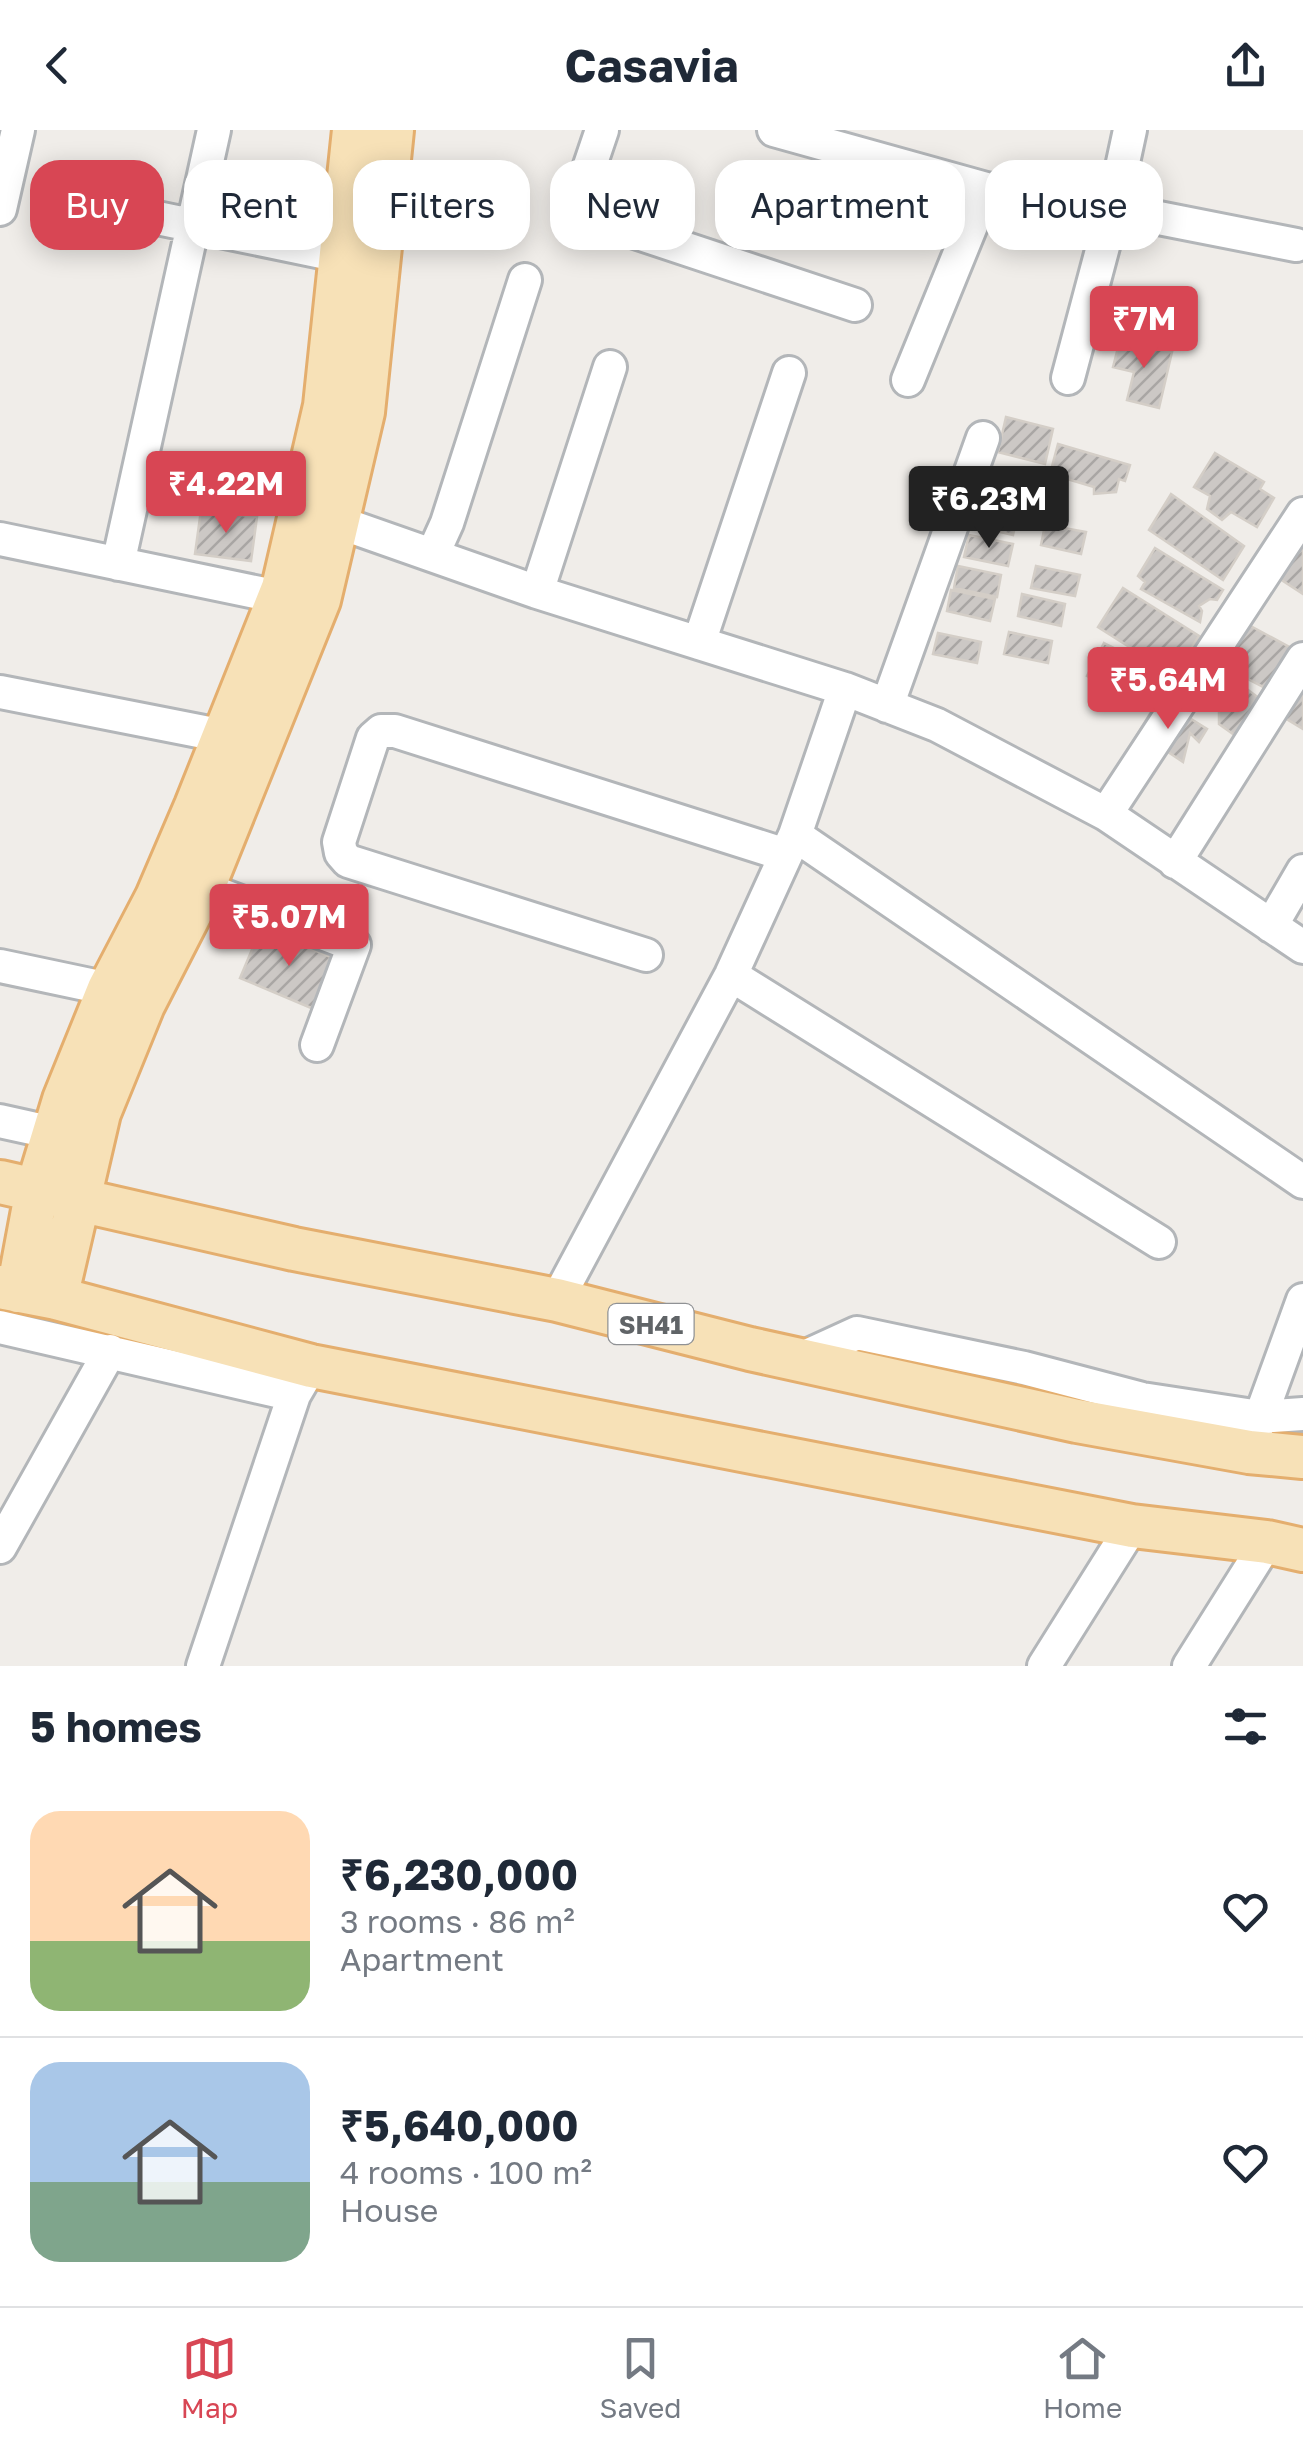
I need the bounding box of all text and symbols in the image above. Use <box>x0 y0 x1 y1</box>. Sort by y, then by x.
icon: back <box>30 38 85 93</box>
text: Casavia <box>564 38 739 92</box>
icon: share <box>1218 38 1273 93</box>
chip: Buy <box>30 160 164 250</box>
chip: Rent <box>184 160 333 250</box>
chip: Filters <box>353 160 530 250</box>
chip: New <box>550 160 695 250</box>
chip: Apartment <box>715 160 965 250</box>
chip: House <box>985 160 1163 250</box>
pin: ₹7M <box>1096 286 1192 371</box>
text: ₹7M <box>1112 299 1176 337</box>
pin: ₹4.22M <box>145 451 307 536</box>
text: ₹4.22M <box>168 464 284 502</box>
pin: ₹6.23M <box>908 466 1070 551</box>
text: ₹6.23M <box>931 479 1047 517</box>
pin: ₹5.64M <box>1087 647 1249 732</box>
text: ₹5.64M <box>1110 660 1226 698</box>
pin: ₹5.07M <box>208 884 370 969</box>
text: ₹5.07M <box>232 897 346 935</box>
road number: SH41 <box>608 1304 694 1344</box>
icon: filters <box>1218 1699 1273 1754</box>
text: 5 homes <box>30 1701 202 1751</box>
text: ₹6,230,000 <box>340 1849 578 1899</box>
icon: home <box>110 1851 230 1971</box>
icon: heart <box>1218 1884 1273 1939</box>
text: 3 rooms · 86 m² <box>340 1902 575 1940</box>
text: Apartment <box>340 1940 504 1978</box>
text: ₹5,640,000 <box>340 2100 579 2150</box>
icon: home <box>110 2102 230 2222</box>
icon: heart <box>1218 2135 1273 2190</box>
text: 4 rooms · 100 m² <box>340 2153 592 2191</box>
text: House <box>340 2191 438 2229</box>
tab: Map <box>181 2331 238 2424</box>
tab: Saved <box>600 2331 681 2424</box>
tab: Home <box>1043 2331 1122 2424</box>

